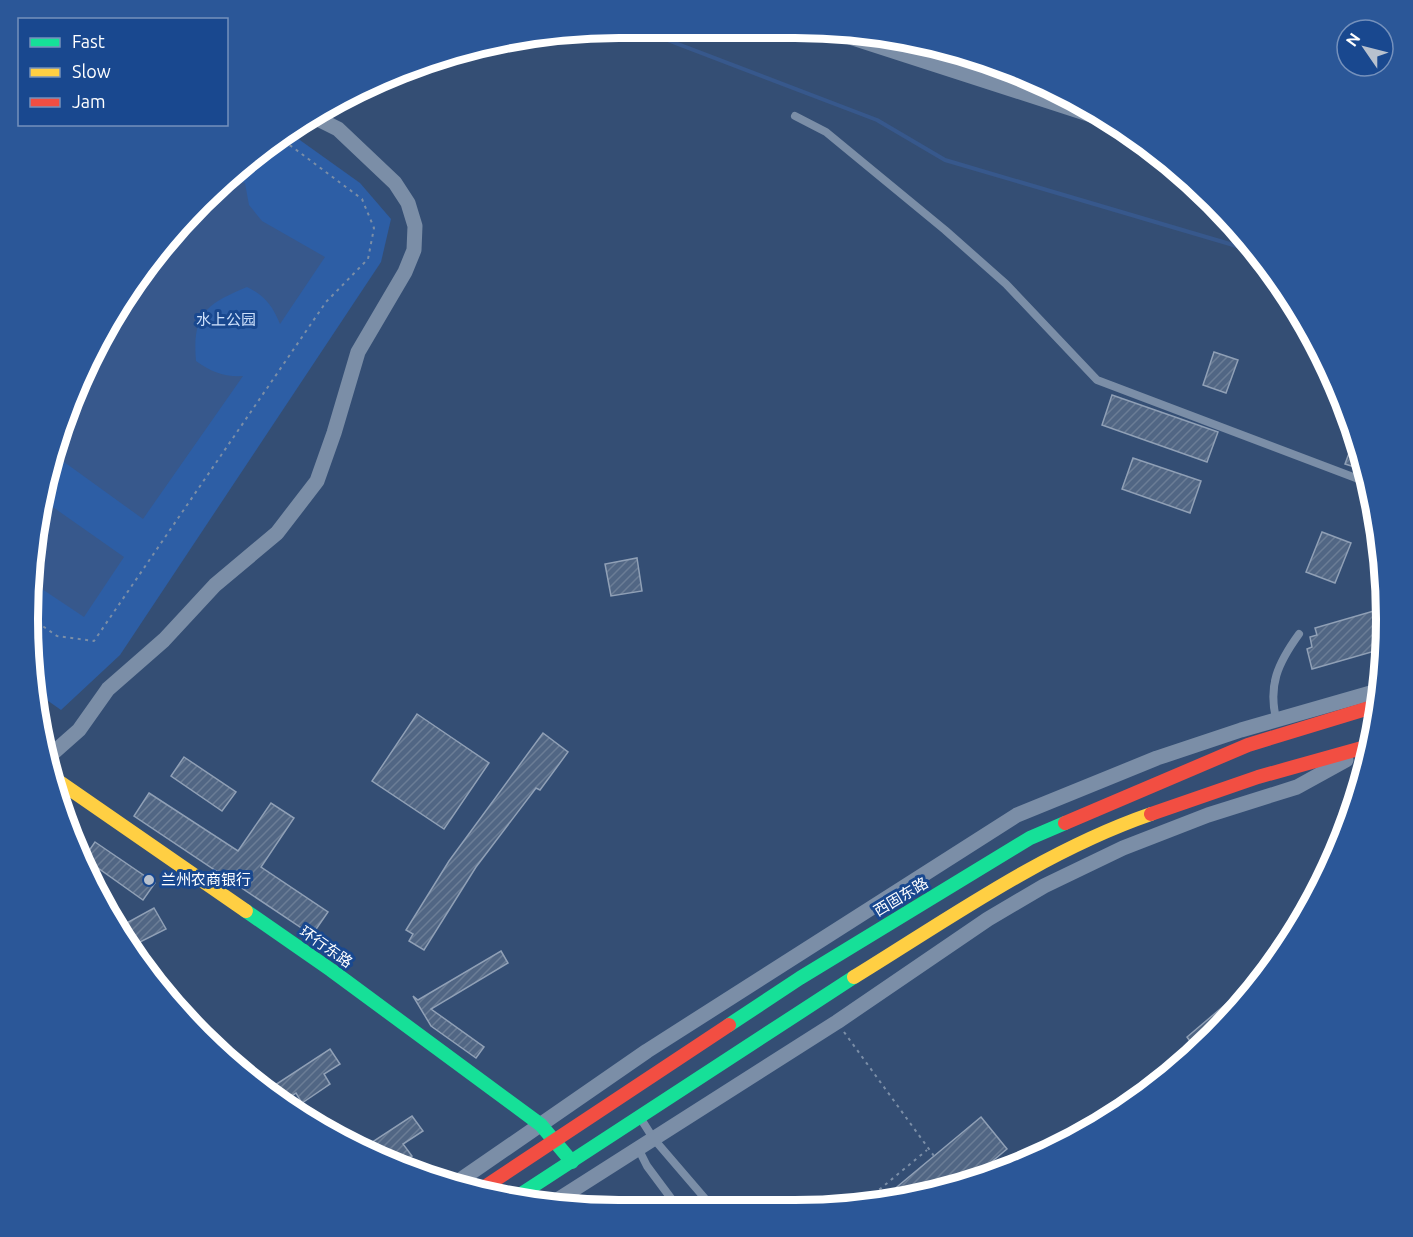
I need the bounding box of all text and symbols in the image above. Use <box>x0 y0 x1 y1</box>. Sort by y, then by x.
legend <box>18 18 228 126</box>
north arrow <box>1335 18 1395 78</box>
text: N <box>1342 29 1364 49</box>
text: Fast <box>72 31 105 51</box>
text: Slow <box>72 61 111 81</box>
text: Jam <box>72 91 106 111</box>
park label: 水上公园 <box>196 311 256 328</box>
place label: 兰州农商银行 <box>161 871 251 888</box>
marker: 兰州农商银行 <box>142 873 156 887</box>
street label: 西固东路 <box>871 874 931 919</box>
street label: 环行东路 <box>297 922 356 971</box>

